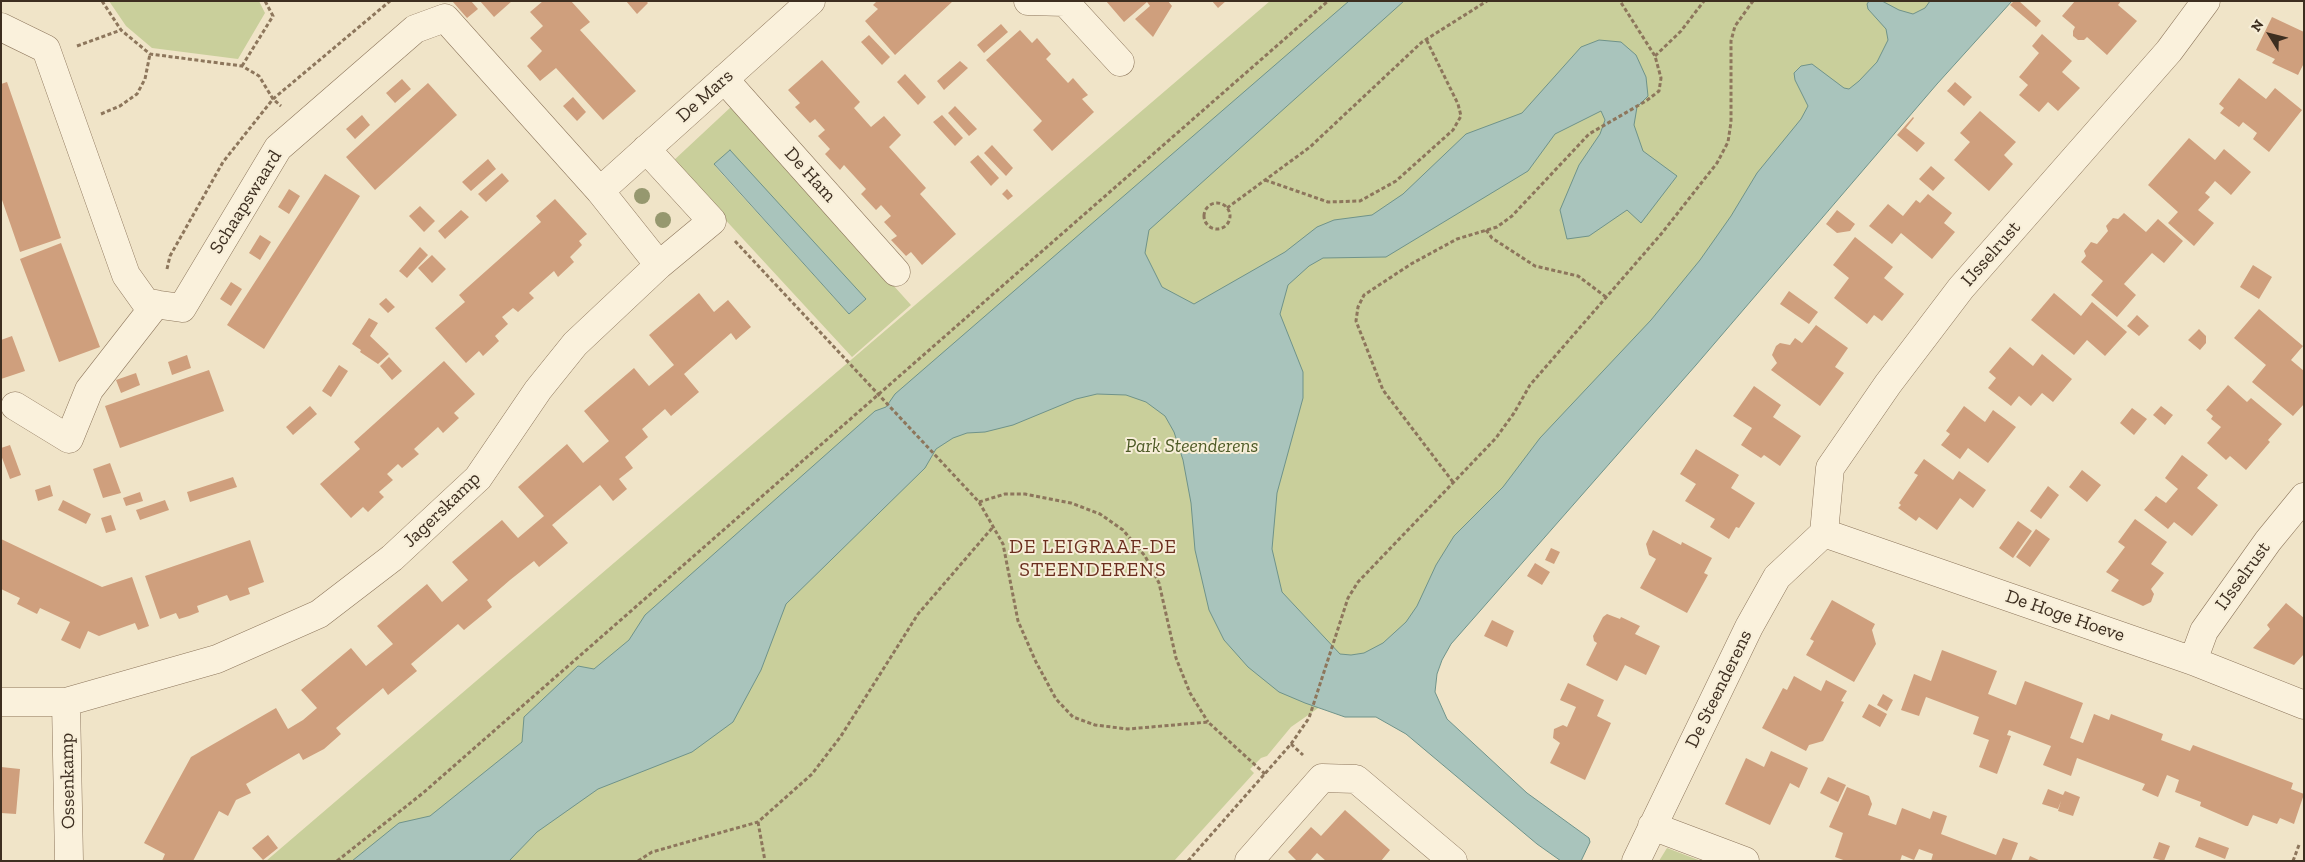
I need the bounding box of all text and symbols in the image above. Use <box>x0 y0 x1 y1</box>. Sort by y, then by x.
north arrow <box>2245 10 2295 60</box>
text: N <box>2247 17 2267 35</box>
street label: De Mars <box>672 65 738 127</box>
street label: De Ham <box>779 143 841 207</box>
street label: Schaapswaard <box>205 146 287 258</box>
street label: IJsselrust <box>1957 217 2025 291</box>
park label: Park Steenderens <box>1126 436 1258 458</box>
street label: Jagerskamp <box>399 467 485 553</box>
district label: DE LEIGRAAF-DE STEENDERENS <box>1007 535 1179 582</box>
street label: IJsselrust <box>2211 537 2275 615</box>
street label: De Hoge Hoeve <box>2002 585 2128 647</box>
street label: De Steenderens <box>1681 626 1757 752</box>
street label: Ossenkamp <box>56 733 80 829</box>

